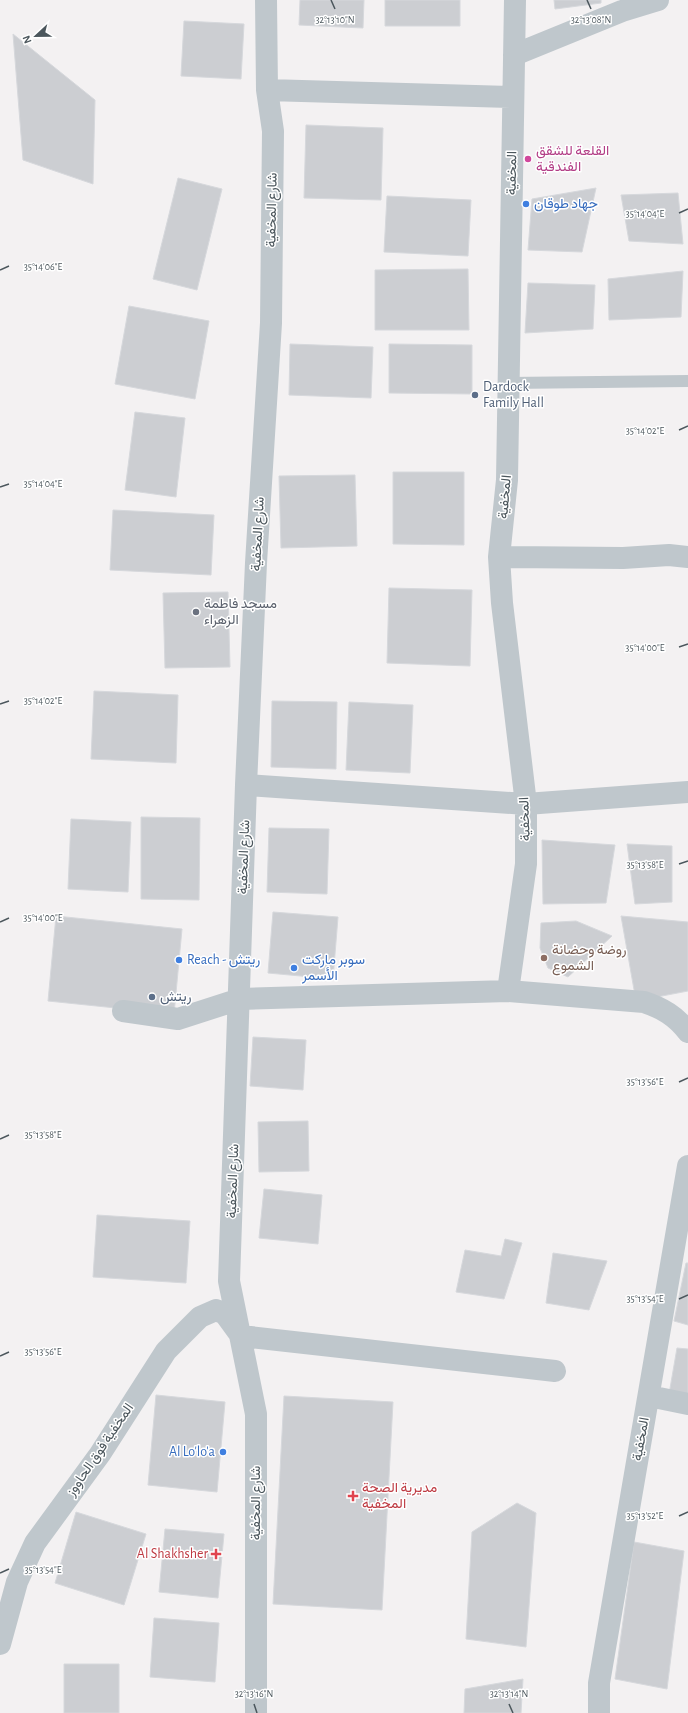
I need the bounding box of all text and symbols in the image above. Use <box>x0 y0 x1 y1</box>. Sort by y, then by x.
text: 32°13'10"N <box>315 15 355 25</box>
text: 32°13'08"N <box>571 15 611 25</box>
north arrow <box>16 16 56 56</box>
text: N <box>21 34 34 45</box>
place label: القلعة للشقق الفندقية <box>536 144 609 174</box>
street label: المخفية <box>505 151 519 195</box>
marker: القلعة للشقق الفندقية <box>523 154 533 164</box>
street label: شارع المخفية <box>264 173 283 247</box>
place label: جهاد طوقان <box>534 197 598 212</box>
marker: جهاد طوقان <box>521 199 531 209</box>
text: 35°14'04"E <box>626 209 665 219</box>
text: 35°14'06"E <box>24 262 63 272</box>
place label: Dardock Family Hall <box>483 380 544 410</box>
marker: Dardock Family Hall <box>470 390 480 400</box>
text: 35°14'02"E <box>626 426 664 436</box>
street label: المخفية <box>496 474 514 520</box>
text: 35°14'04"E <box>24 479 63 489</box>
street label: شارع المخفية <box>249 496 270 572</box>
place label: مسجد فاطمة الزهراء <box>204 597 277 628</box>
marker: مسجد فاطمة الزهراء <box>191 607 201 617</box>
text: 35°14'00"E <box>625 643 665 653</box>
text: 35°14'02"E <box>24 696 62 706</box>
street label: المخفية <box>517 797 533 841</box>
street label: شارع المخفية <box>236 819 255 895</box>
text: 35°13'58"E <box>627 860 664 870</box>
text: 35°14'00"E <box>23 913 63 923</box>
place label: روضة وحضانة الشموع <box>552 943 627 976</box>
place label: Reach - ريتش <box>187 953 260 968</box>
place label: سوبر ماركت الأسمر <box>301 953 365 984</box>
marker: روضة وحضانة الشموع <box>539 953 549 963</box>
marker: Reach - ريتش <box>174 955 184 965</box>
marker: سوبر ماركت الأسمر <box>289 963 299 973</box>
place label: ريتش <box>160 990 192 1005</box>
marker: ريتش <box>147 992 157 1002</box>
text: 35°13'56"E <box>627 1077 664 1087</box>
text: 35°13'58"E <box>25 1130 62 1140</box>
street label: شارع المخفية <box>225 1143 244 1219</box>
text: 35°13'54"E <box>626 1294 664 1304</box>
text: 35°13'56"E <box>25 1347 62 1357</box>
street label: المخفية فوق الحاووز <box>63 1401 137 1500</box>
street label: المخفية <box>630 1416 652 1462</box>
place label: Al Lo'lo'a <box>169 1445 216 1459</box>
marker: Al Lo'lo'a <box>218 1447 228 1457</box>
street label: شارع المخفية <box>249 1466 266 1540</box>
place label: مديرية الصحة المخفية <box>362 1481 437 1511</box>
marker: مديرية الصحة المخفية <box>347 1490 359 1502</box>
text: 35°13'52"E <box>627 1511 664 1521</box>
place label: Al Shakhsher <box>137 1547 208 1561</box>
marker: Al Shakhsher <box>211 1549 221 1559</box>
text: 35°13'54"E <box>24 1565 62 1575</box>
text: 32°13'16"N <box>235 1689 273 1699</box>
text: 32°13'14"N <box>490 1689 528 1699</box>

